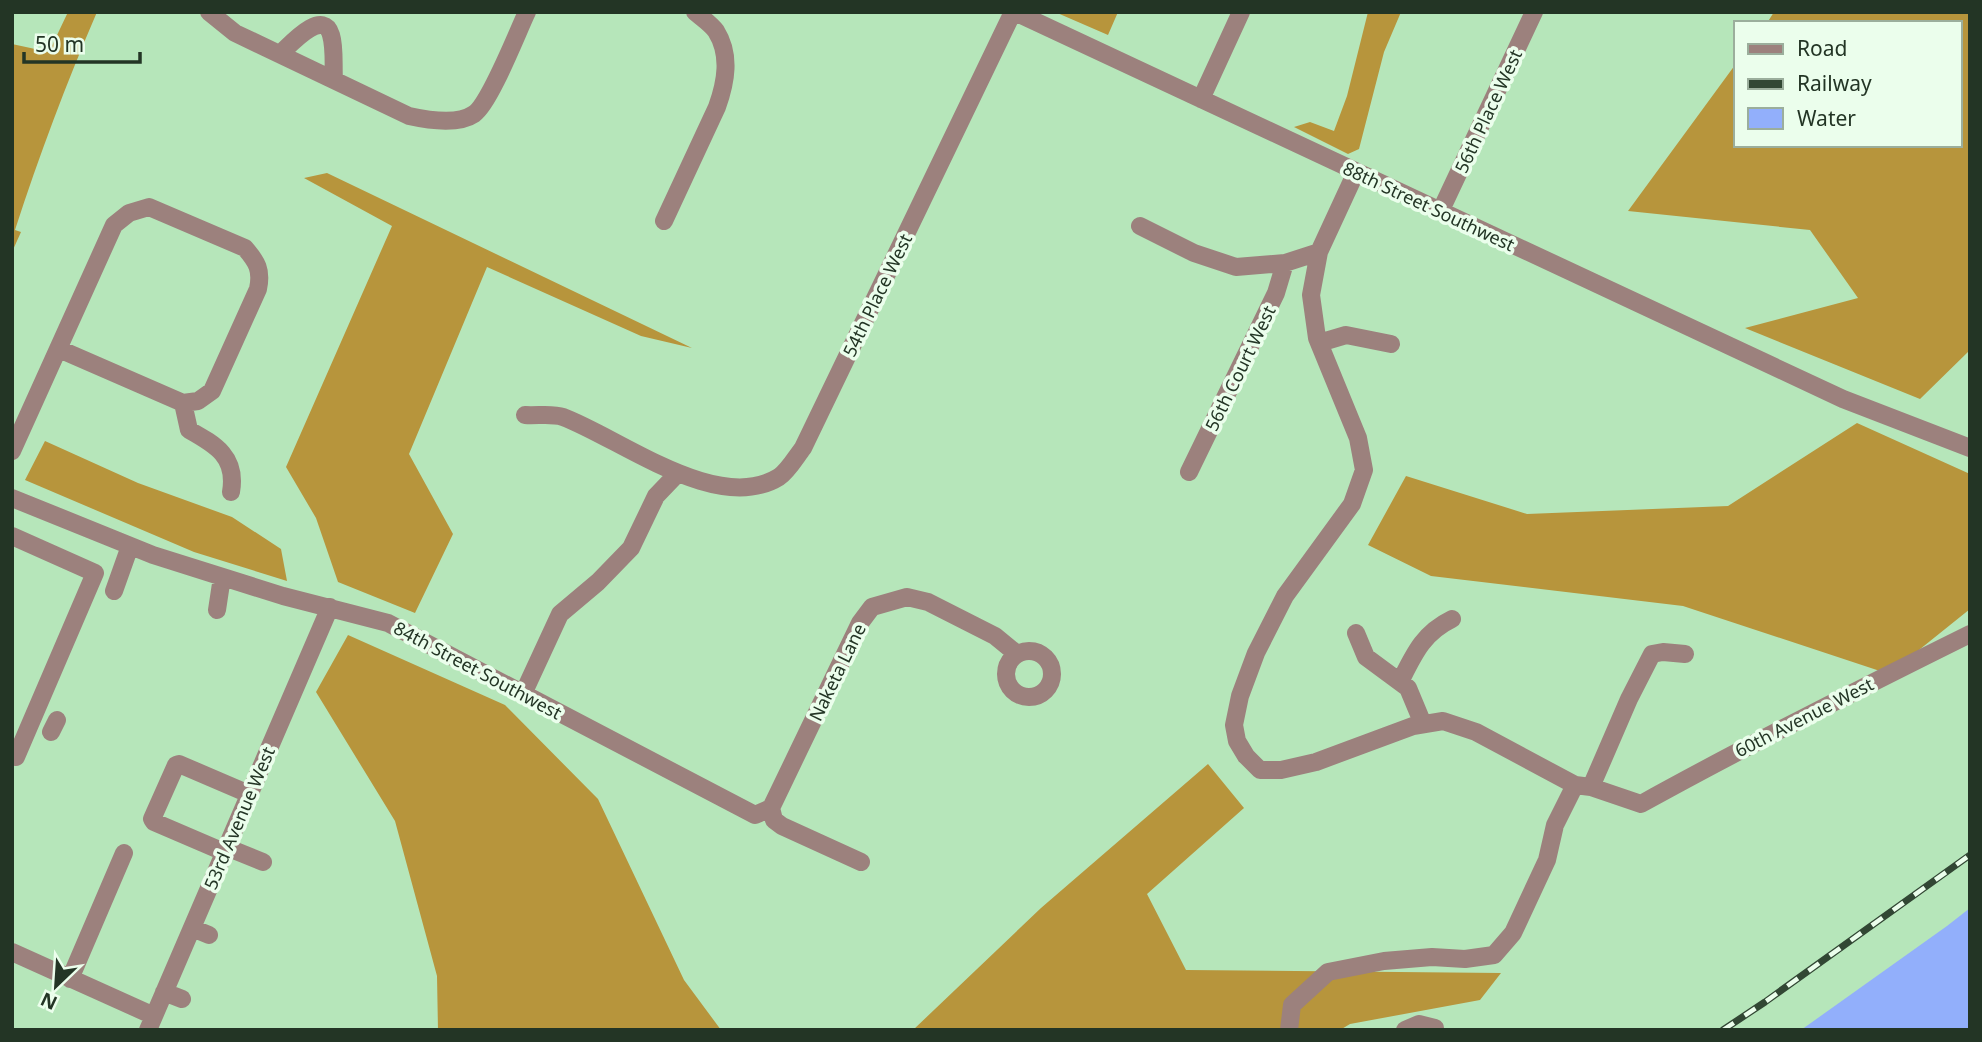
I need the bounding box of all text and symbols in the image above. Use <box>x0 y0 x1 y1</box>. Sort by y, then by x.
scale bar <box>24 21 140 65</box>
legend <box>1734 21 1961 147</box>
text: 50 m <box>35 30 84 58</box>
text: Road <box>1797 34 1847 62</box>
street label: 56th Place West <box>1449 45 1527 177</box>
text: Railway <box>1797 69 1872 97</box>
text: Water <box>1797 104 1856 132</box>
street label: 88th Street Southwest <box>1339 156 1519 257</box>
street label: 54th Place West <box>837 229 917 360</box>
street label: 56th Court West <box>1199 301 1281 435</box>
street label: 84th Street Southwest <box>390 616 567 725</box>
street label: Naketa Lane <box>803 619 871 725</box>
street label: 60th Avenue West <box>1731 671 1878 762</box>
street label: 53rd Avenue West <box>198 742 280 893</box>
north arrow <box>21 951 91 1021</box>
text: N <box>36 986 61 1016</box>

